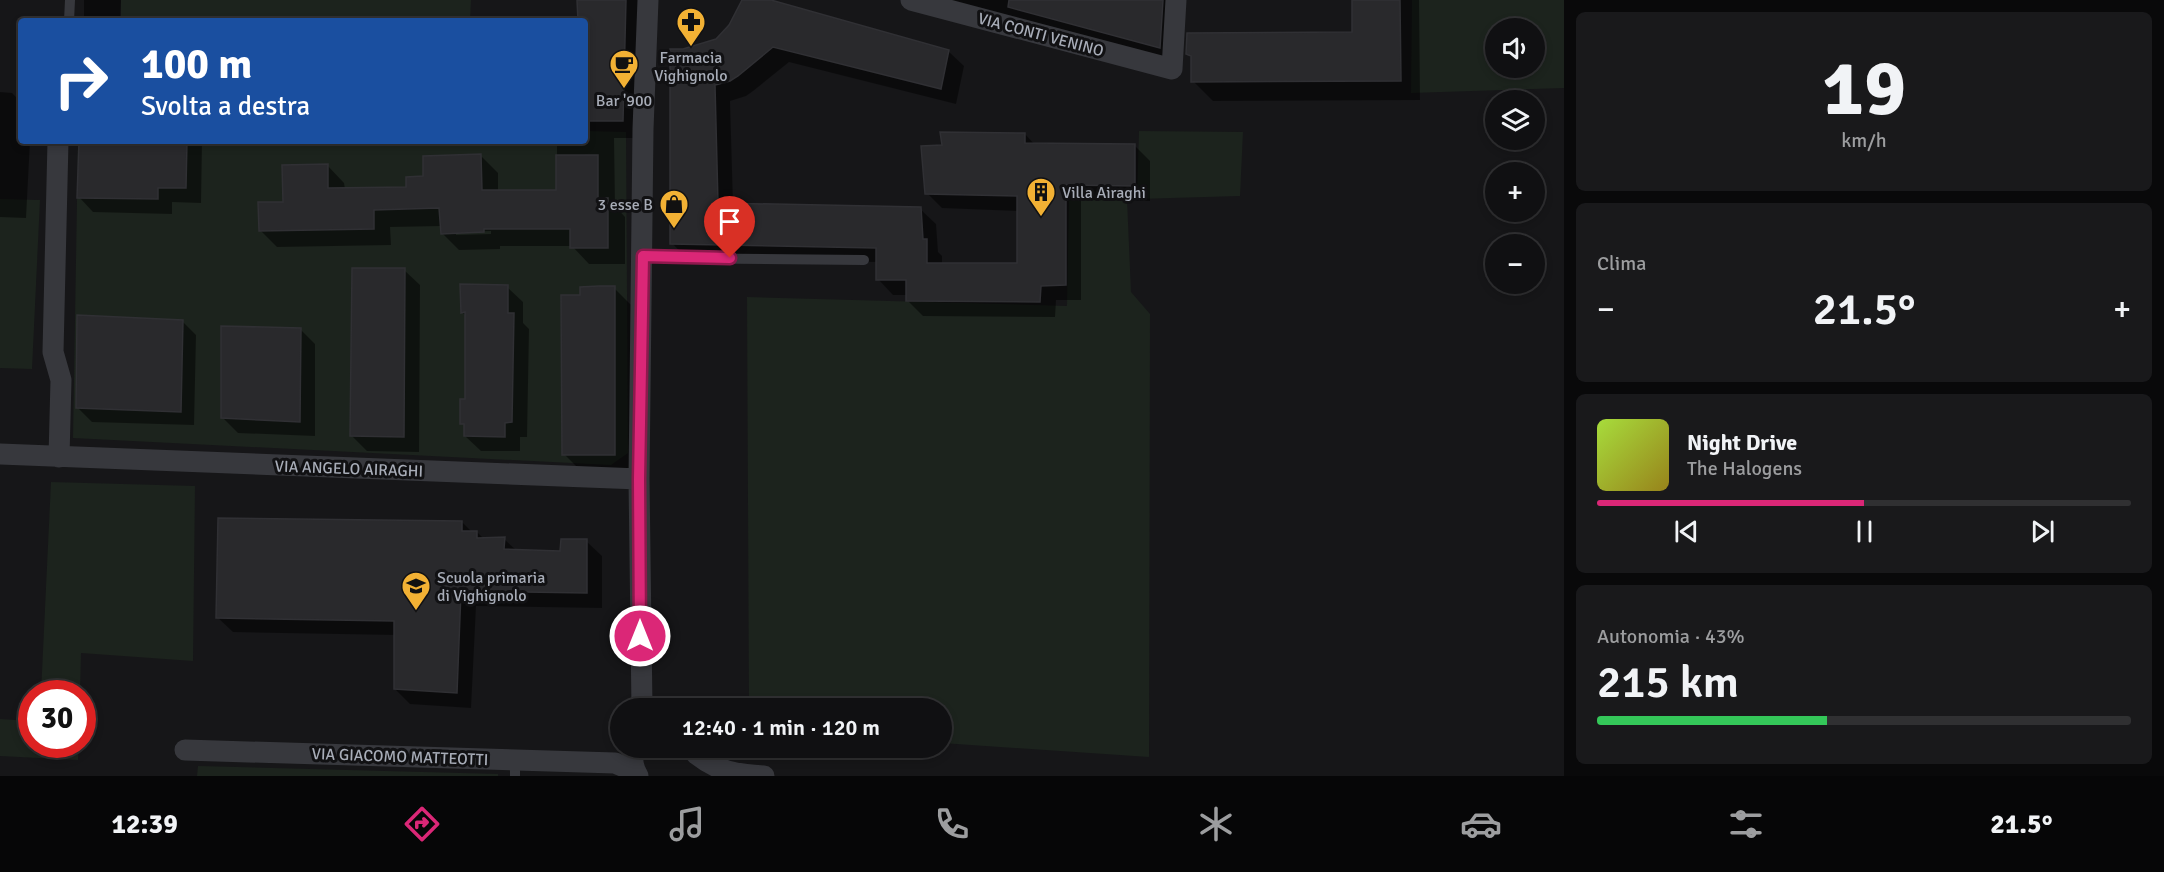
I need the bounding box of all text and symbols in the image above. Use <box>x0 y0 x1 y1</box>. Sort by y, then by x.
pharmacy icon: Farmacia Vighignolo <box>675 6 707 48</box>
street label: VIA CONTI VENINO <box>976 9 1106 61</box>
map controls <box>1485 18 1545 294</box>
button: sound <box>1485 18 1545 78</box>
text: 100 m <box>141 39 252 90</box>
text: 19 <box>1822 41 1906 137</box>
icon: right <box>42 42 120 120</box>
cafe icon: Bar '900 <box>608 48 640 90</box>
place label: Farmacia Vighignolo <box>654 48 728 86</box>
text: Svolta a destra <box>141 90 310 123</box>
button: layers <box>1485 90 1545 150</box>
place label: Bar '900 <box>596 91 652 111</box>
text: km/h <box>1841 128 1887 153</box>
button: + <box>1485 162 1545 222</box>
building icon: Villa Airaghi <box>1025 176 1057 218</box>
place label: Villa Airaghi <box>1062 183 1146 203</box>
shop icon: 3 esse B <box>658 188 690 230</box>
place label: 3 esse B <box>598 195 653 215</box>
pin <box>704 196 755 258</box>
icon: arrive <box>713 205 746 238</box>
button: − <box>1485 234 1545 294</box>
text: Clima <box>1597 251 1646 276</box>
text: 21.5° <box>1813 282 1915 337</box>
text: − <box>1597 289 1615 330</box>
text: + <box>2113 289 2131 330</box>
text: Night Drive <box>1687 429 1797 456</box>
street label: VIA ANGELO AIRAGHI <box>274 456 424 482</box>
text: The Halogens <box>1687 456 1802 481</box>
icon: previous <box>1670 515 1703 548</box>
icon: pause <box>1848 515 1881 548</box>
icon: next <box>2026 515 2059 548</box>
place label: Scuola primaria di Vighignolo <box>437 568 545 606</box>
school or university icon: Scuola primaria di Vighignolo <box>400 570 432 612</box>
position arrow <box>608 604 672 668</box>
text: Autonomia · 43% <box>1597 624 1745 649</box>
text: 215 km <box>1597 655 1739 710</box>
speed limit sign: 30 <box>18 680 96 758</box>
text: 12:40 · 1 min · 120 m <box>682 714 880 741</box>
street label: VIA GIACOMO MATTEOTTI <box>311 744 489 770</box>
icon: directions <box>401 803 443 845</box>
icon: music <box>666 803 708 845</box>
icon: phone <box>931 803 973 845</box>
icon: climate <box>1195 803 1237 845</box>
icon: car <box>1460 803 1502 845</box>
icon: filters <box>1725 803 1767 845</box>
text: 12:39 <box>111 808 178 841</box>
text: 21.5° <box>1990 808 2052 841</box>

